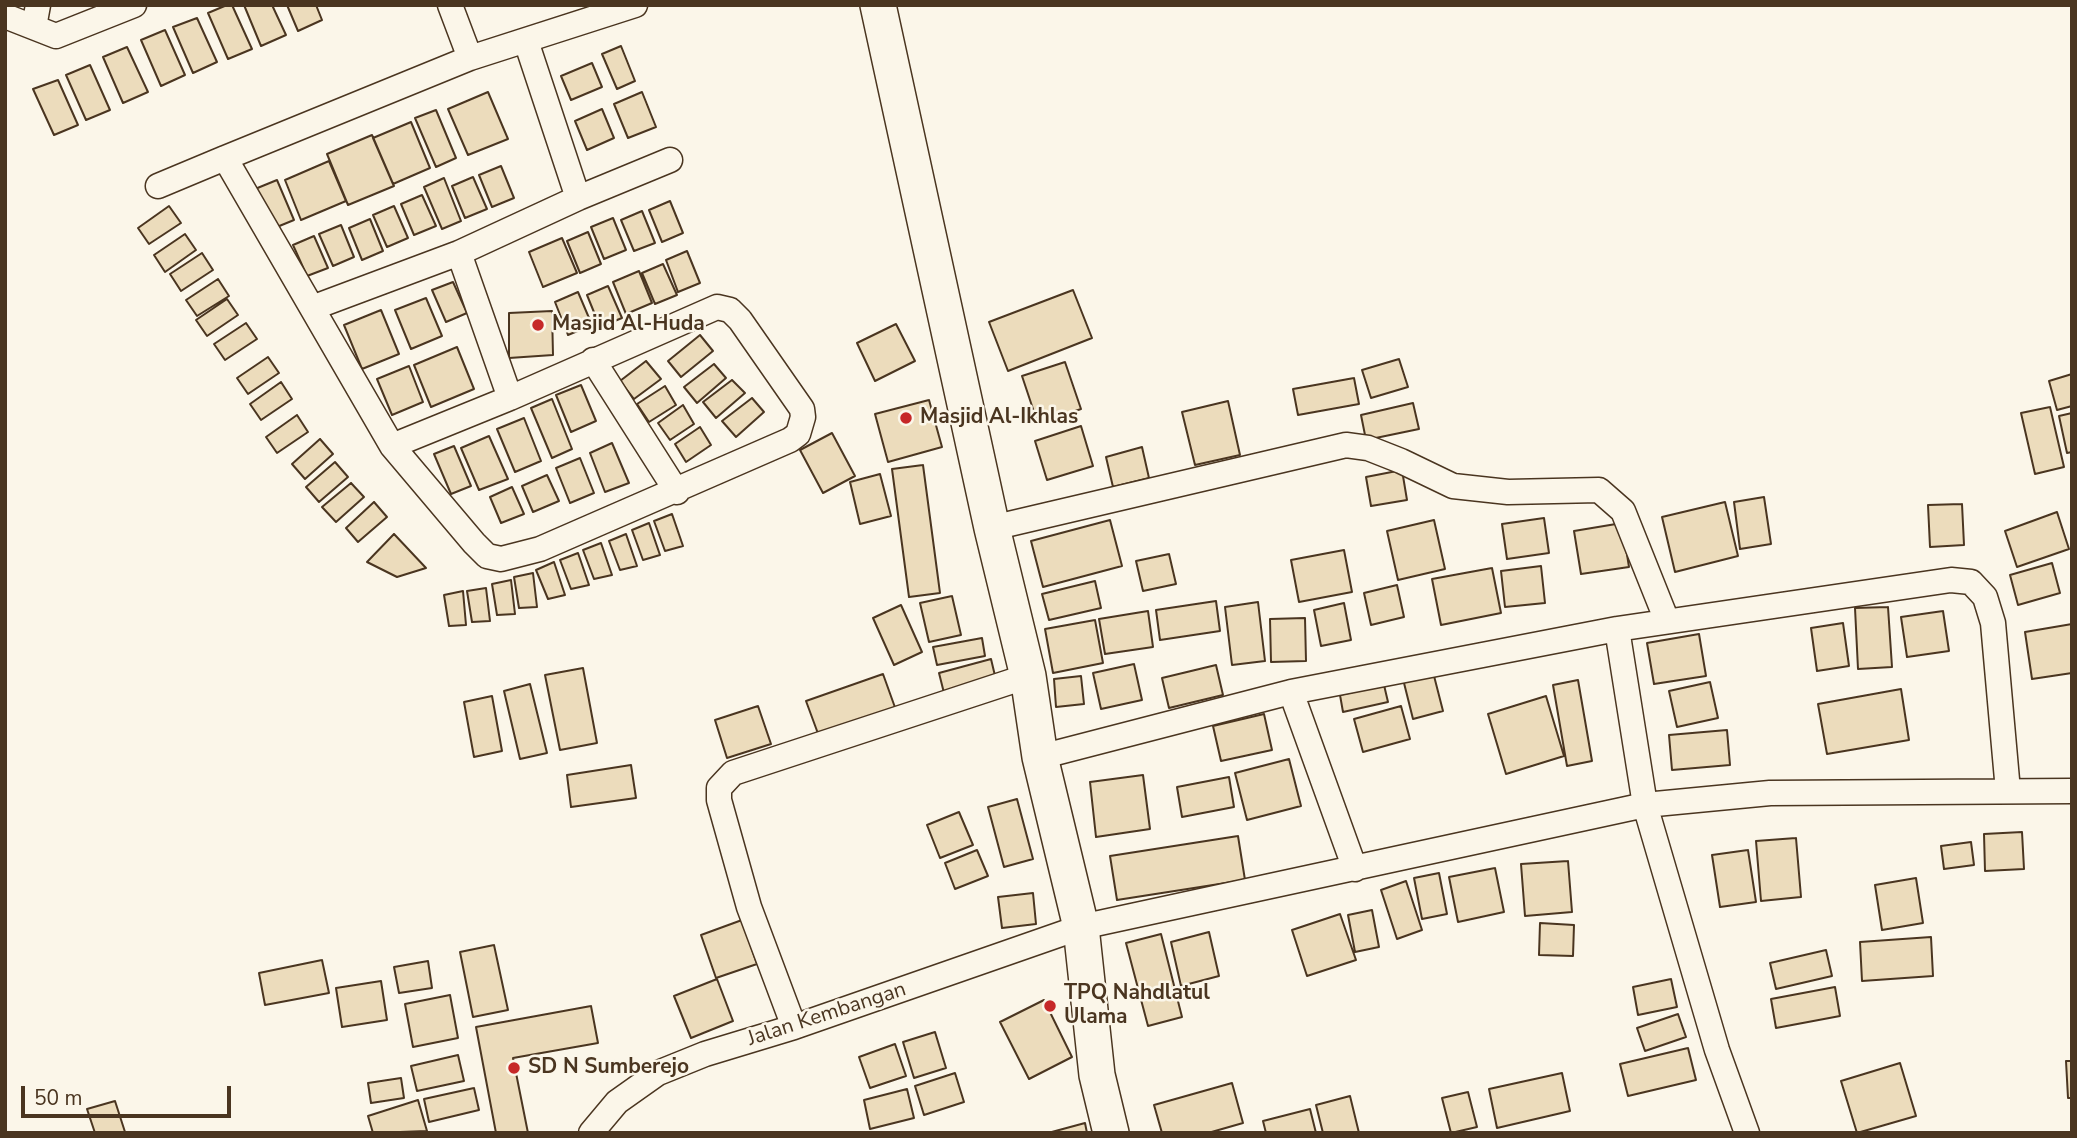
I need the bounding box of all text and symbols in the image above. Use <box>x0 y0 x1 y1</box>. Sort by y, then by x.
place label: Masjid Al-Huda <box>552 312 705 338</box>
marker: Masjid Al-Huda <box>530 317 546 333</box>
place label: Masjid Al-Ikhlas <box>920 405 1078 431</box>
marker: Masjid Al-Ikhlas <box>898 410 914 426</box>
street label: Jalan Kembangan <box>745 977 909 1053</box>
place label: TPQ Nahdlatul Ulama <box>1064 981 1210 1031</box>
marker: TPQ Nahdlatul Ulama <box>1042 998 1058 1014</box>
place label: SD N Sumberejo <box>528 1055 689 1081</box>
marker: SD N Sumberejo <box>506 1060 522 1076</box>
scale bar <box>24 1072 234 1116</box>
text: 50 m <box>34 1084 83 1112</box>

